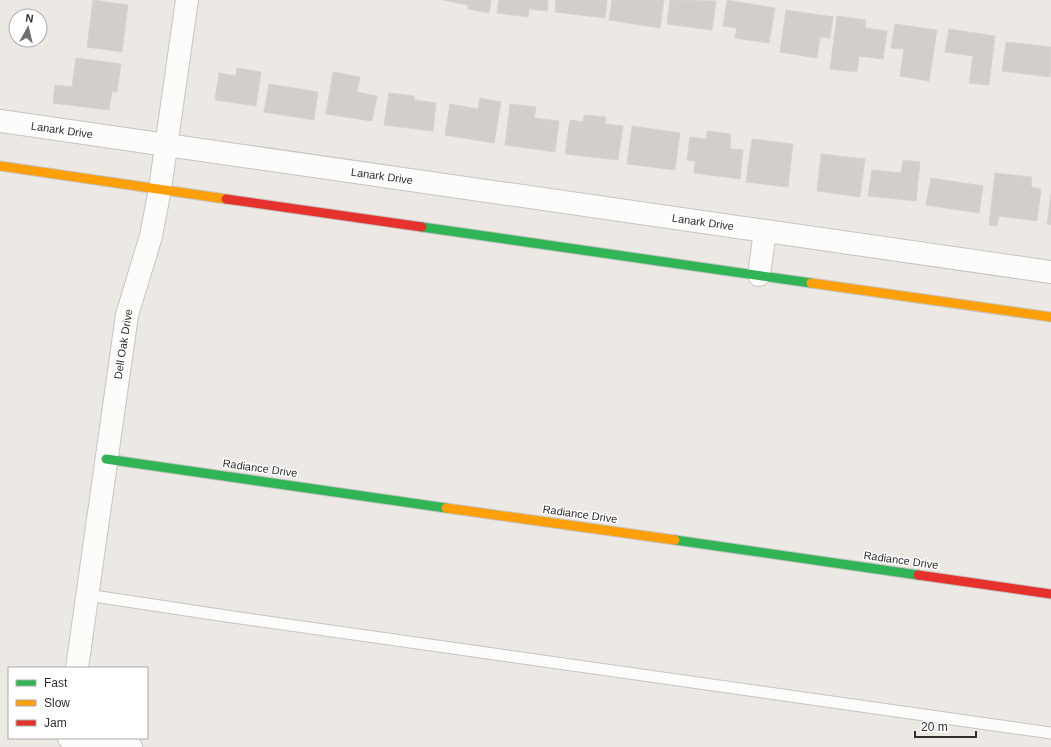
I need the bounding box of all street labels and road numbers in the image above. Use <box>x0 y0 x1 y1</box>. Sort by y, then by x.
street label: Lanark Drive <box>30 120 94 140</box>
street label: Lanark Drive <box>350 166 414 186</box>
street label: Lanark Drive <box>671 212 735 232</box>
street label: Dell Oak Drive <box>112 308 134 380</box>
street label: Radiance Drive <box>222 457 298 479</box>
street label: Radiance Drive <box>542 503 618 525</box>
street label: Radiance Drive <box>863 549 939 571</box>

